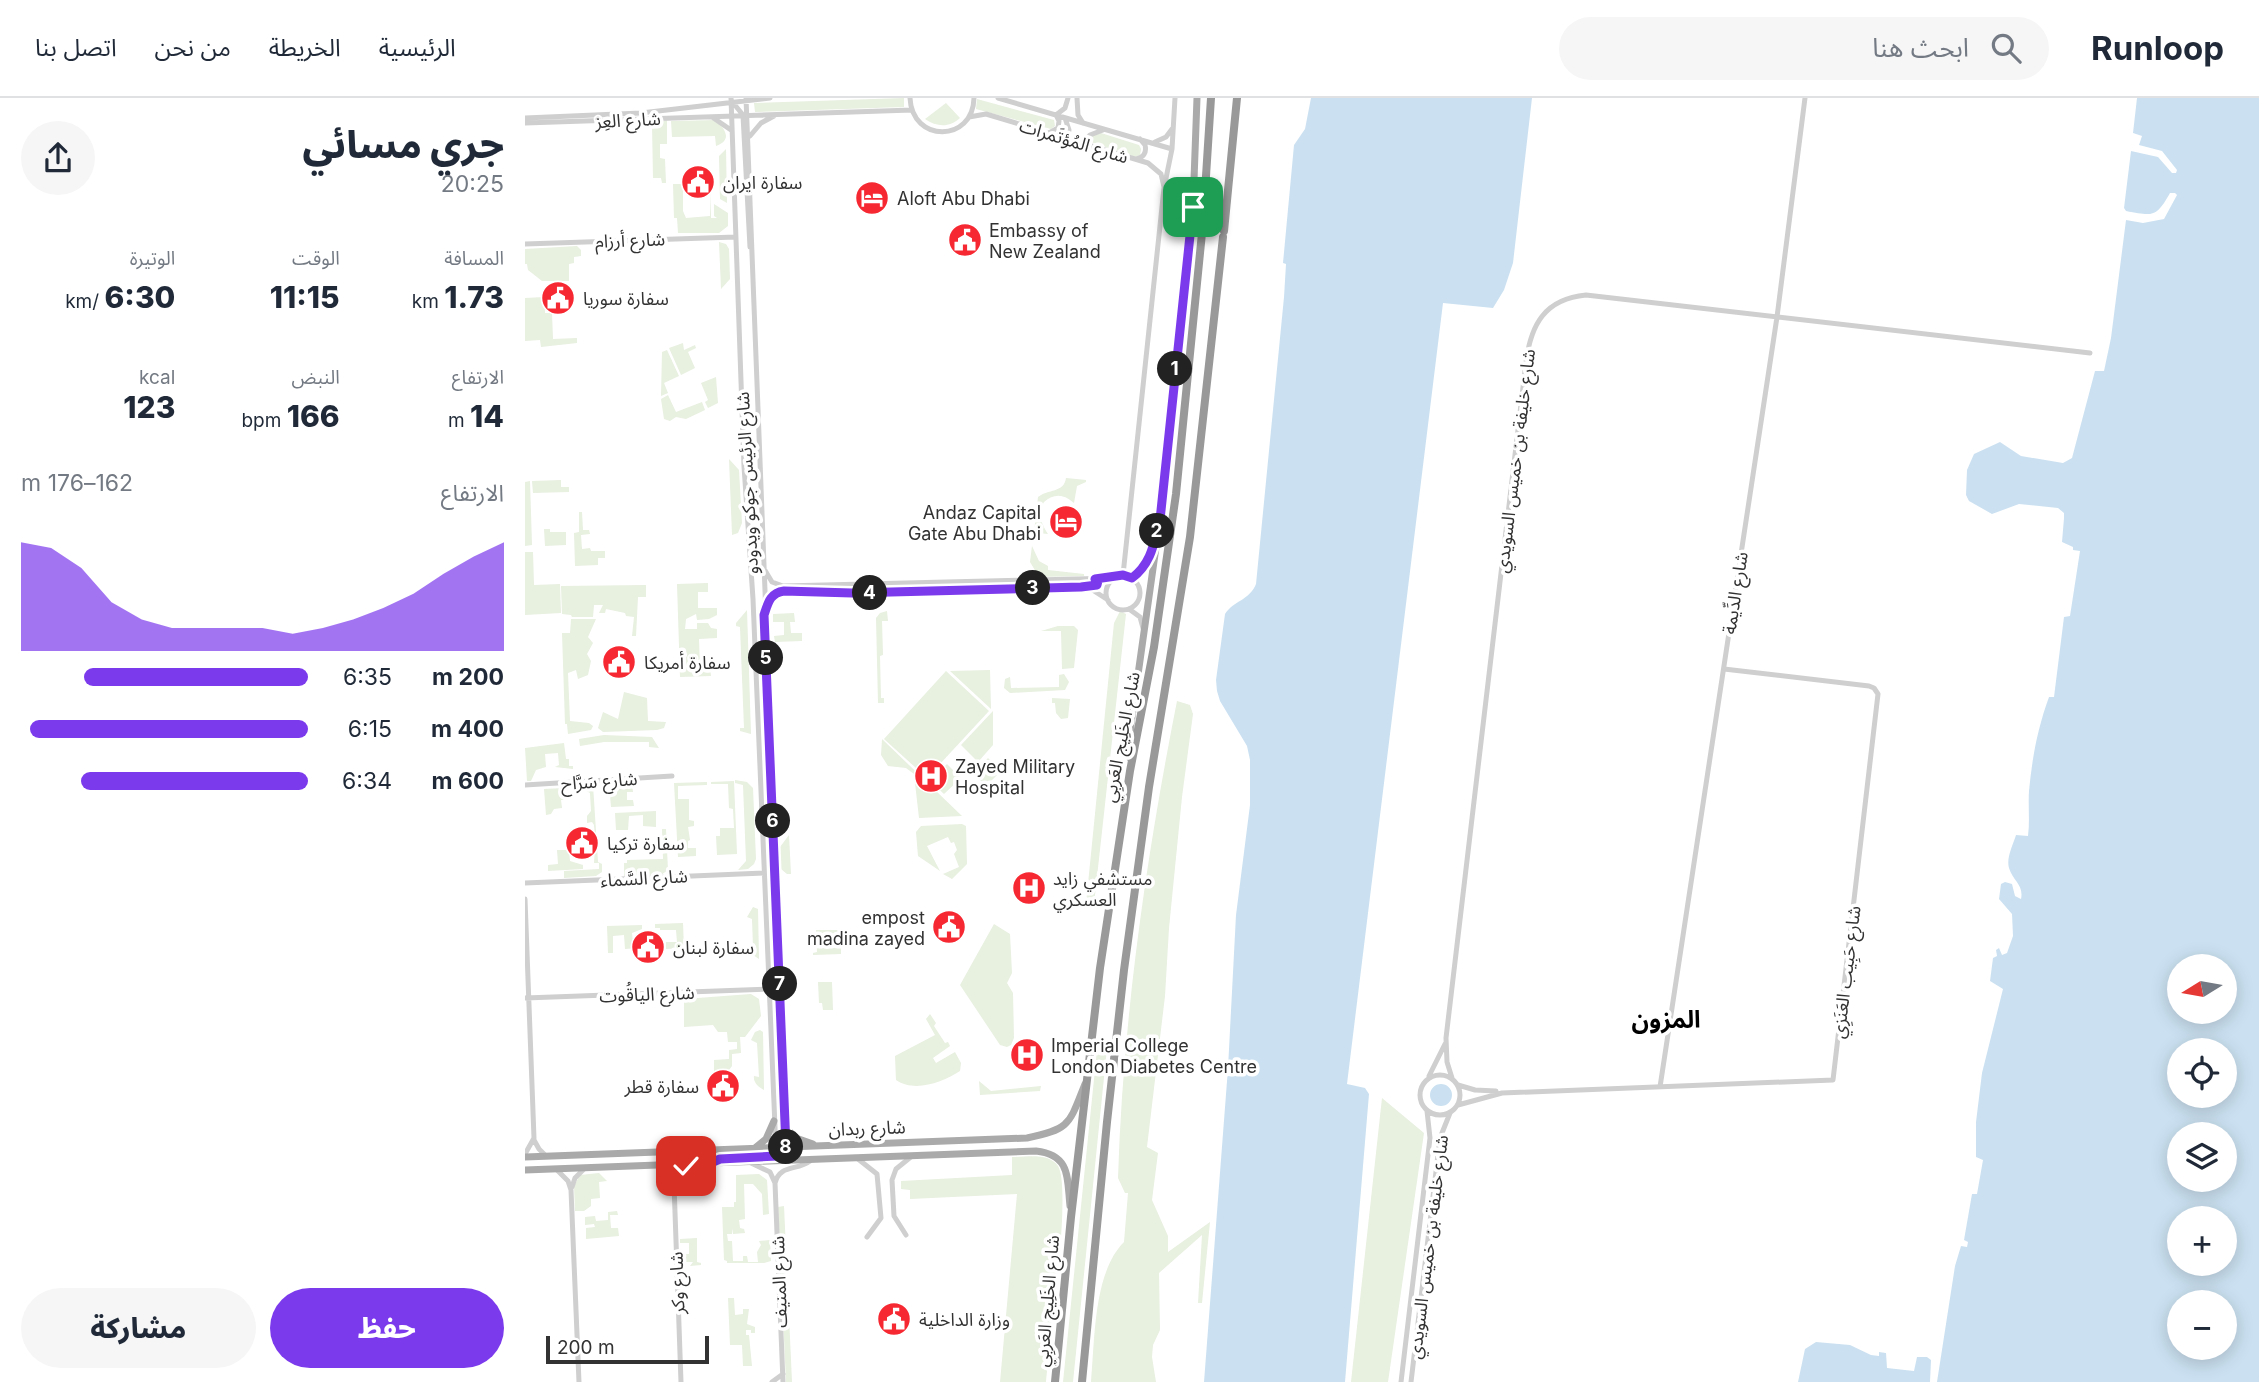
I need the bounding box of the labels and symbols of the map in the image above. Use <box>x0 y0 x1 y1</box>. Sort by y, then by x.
street label: شارع العِز <box>594 108 662 136</box>
street label: شارع المُؤتَمرات <box>1016 114 1131 171</box>
public building icon: سفارة ايران <box>679 163 717 201</box>
place label: سفارة ايران <box>723 172 802 194</box>
pin <box>1163 177 1223 237</box>
hotel icon: Aloft Abu Dhabi <box>853 179 891 217</box>
place label: Aloft Abu Dhabi <box>897 188 1030 209</box>
place label: Embassy of New Zealand <box>989 220 1101 262</box>
public building icon: Embassy of New Zealand <box>946 221 984 259</box>
street label: شارع أرزام <box>595 228 666 256</box>
public building icon: سفارة سوريا <box>539 279 577 317</box>
place label: سفارة سوريا <box>583 288 669 310</box>
street label: شارع خليفة بن خميس السويدي <box>1491 348 1543 575</box>
pin: 1 <box>1157 352 1193 386</box>
street label: شارع الرئيس جوكو ويدودو <box>732 391 766 575</box>
place label: Andaz Capital Gate Abu Dhabi <box>908 502 1041 544</box>
hotel icon: Andaz Capital Gate Abu Dhabi <box>1047 503 1085 541</box>
pin: 2 <box>1139 514 1175 548</box>
street label: شارع الدِّيمة <box>1717 550 1756 636</box>
pin: 3 <box>1015 570 1051 606</box>
pin: 4 <box>853 575 887 610</box>
pin: 5 <box>749 640 783 676</box>
public building icon: سفارة أمريكا <box>600 643 638 681</box>
place label: سفارة أمريكا <box>644 651 731 674</box>
street label: شارع الخَلِيج العَربِي <box>1098 670 1148 805</box>
place label: Zayed Military Hospital <box>955 756 1075 798</box>
hospital icon: Zayed Military Hospital <box>912 757 950 795</box>
street label: شارع سَرَّاح <box>560 768 638 798</box>
pin: 6 <box>755 804 791 838</box>
public building icon: سفارة تركيا <box>563 824 601 862</box>
place label: سفارة تركيا <box>607 833 685 855</box>
street label: شارع السَّماء <box>600 865 688 895</box>
place label: مستشفي زايد العسكري <box>1053 868 1152 913</box>
hospital icon: مستشفي زايد العسكري <box>1010 869 1048 907</box>
street label: شارع حَبِيب العَنَزِي <box>1827 904 1869 1040</box>
place label: empost madina zayed <box>807 907 925 949</box>
public building icon: empost madina zayed <box>930 908 968 946</box>
public building icon: سفارة لبنان <box>629 928 667 966</box>
place label: سفارة لبنان <box>673 937 754 959</box>
north arrow <box>2167 954 2237 1024</box>
pin: 7 <box>763 966 797 1001</box>
street label: شارع الياقُوت <box>599 979 695 1010</box>
district label: المزون <box>1631 1005 1701 1034</box>
place label: Imperial College London Diabetes Centre <box>1051 1035 1257 1077</box>
hospital icon: Imperial College London Diabetes Centre <box>1008 1036 1046 1074</box>
public building icon: سفارة قطر <box>704 1067 742 1105</box>
place label: سفارة قطر <box>624 1076 699 1098</box>
street label: شارع ربدان <box>828 1116 906 1144</box>
pin: 8 <box>769 1130 803 1164</box>
street label: شارع خليفة بن خميس السويدي <box>1404 1134 1456 1361</box>
pin <box>656 1136 716 1196</box>
street label: شارع الخَلِيج العَربِي <box>1031 1234 1067 1368</box>
street label: شارع المنيف <box>767 1235 795 1328</box>
street label: شارع وكر <box>665 1251 693 1316</box>
public building icon: وزارة الداخلية <box>875 1300 913 1338</box>
place label: وزارة الداخلية <box>919 1309 1010 1331</box>
scale bar <box>546 1333 709 1365</box>

